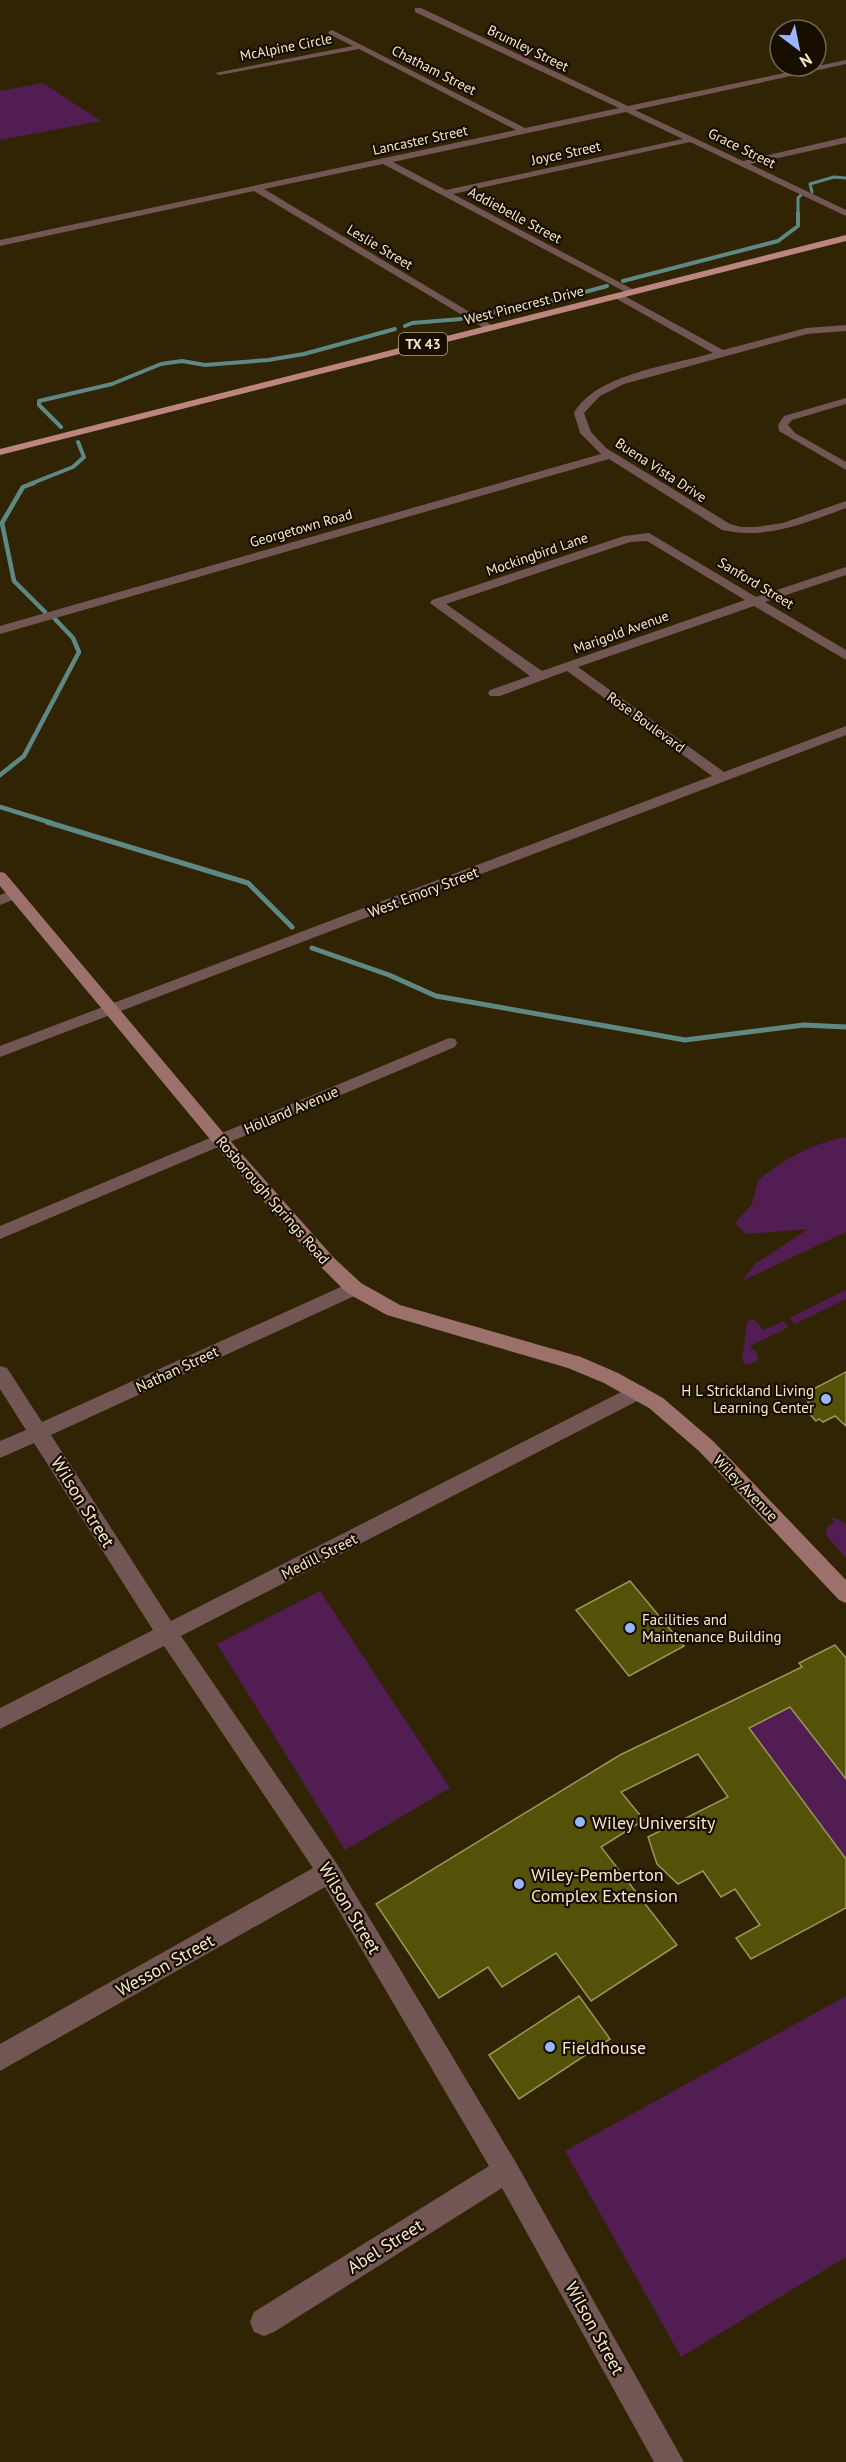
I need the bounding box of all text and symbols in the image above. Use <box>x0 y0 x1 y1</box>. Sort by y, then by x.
north arrow <box>768 18 828 78</box>
street label: Brumley Street <box>484 21 572 76</box>
street label: McAlpine Circle <box>238 29 334 65</box>
street label: Chatham Street <box>389 41 480 99</box>
text: N <box>796 49 816 72</box>
street label: Lancaster Street <box>371 121 469 159</box>
street label: Grace Street <box>705 124 779 172</box>
street label: Joyce Street <box>529 137 603 169</box>
street label: Addiebelle Street <box>465 183 565 247</box>
street label: Leslie Street <box>344 220 417 274</box>
street label: West Pinecrest Drive <box>462 281 586 329</box>
road number: TX 43 <box>399 333 447 355</box>
street label: Buena Vista Drive <box>612 434 710 506</box>
street label: Georgetown Road <box>248 505 354 551</box>
street label: Mockingbird Lane <box>484 528 590 580</box>
street label: Sanford Street <box>715 553 798 613</box>
street label: Marigold Avenue <box>571 606 671 658</box>
street label: Rose Boulevard <box>603 688 689 756</box>
street label: West Emory Street <box>365 862 481 922</box>
street label: Holland Avenue <box>241 1082 341 1138</box>
street label: Rosborough Springs Road <box>212 1132 334 1268</box>
street label: Nathan Street <box>133 1342 221 1396</box>
place label: H L Strickland Living Learning Center <box>681 1381 814 1417</box>
marker: H L Strickland Living Learning Center <box>819 1392 833 1406</box>
street label: Wiley Avenue <box>710 1451 782 1525</box>
street label: Wilson Street <box>46 1452 120 1552</box>
street label: Medill Street <box>278 1529 360 1583</box>
place label: Facilities and Maintenance Building <box>642 1610 782 1646</box>
marker: Facilities and Maintenance Building <box>623 1621 637 1635</box>
place label: Wiley University <box>592 1811 716 1834</box>
marker: Wiley University <box>573 1815 587 1829</box>
street label: Wilson Street <box>314 1858 386 1958</box>
place label: Wiley-Pemberton Complex Extension <box>531 1863 678 1907</box>
marker: Wiley-Pemberton Complex Extension <box>512 1877 526 1891</box>
street label: Wesson Street <box>112 1929 218 2001</box>
place label: Fieldhouse <box>562 2036 646 2059</box>
marker: Fieldhouse <box>543 2040 557 2054</box>
street label: Abel Street <box>343 2214 427 2278</box>
street label: Wilson Street <box>560 2277 630 2379</box>

